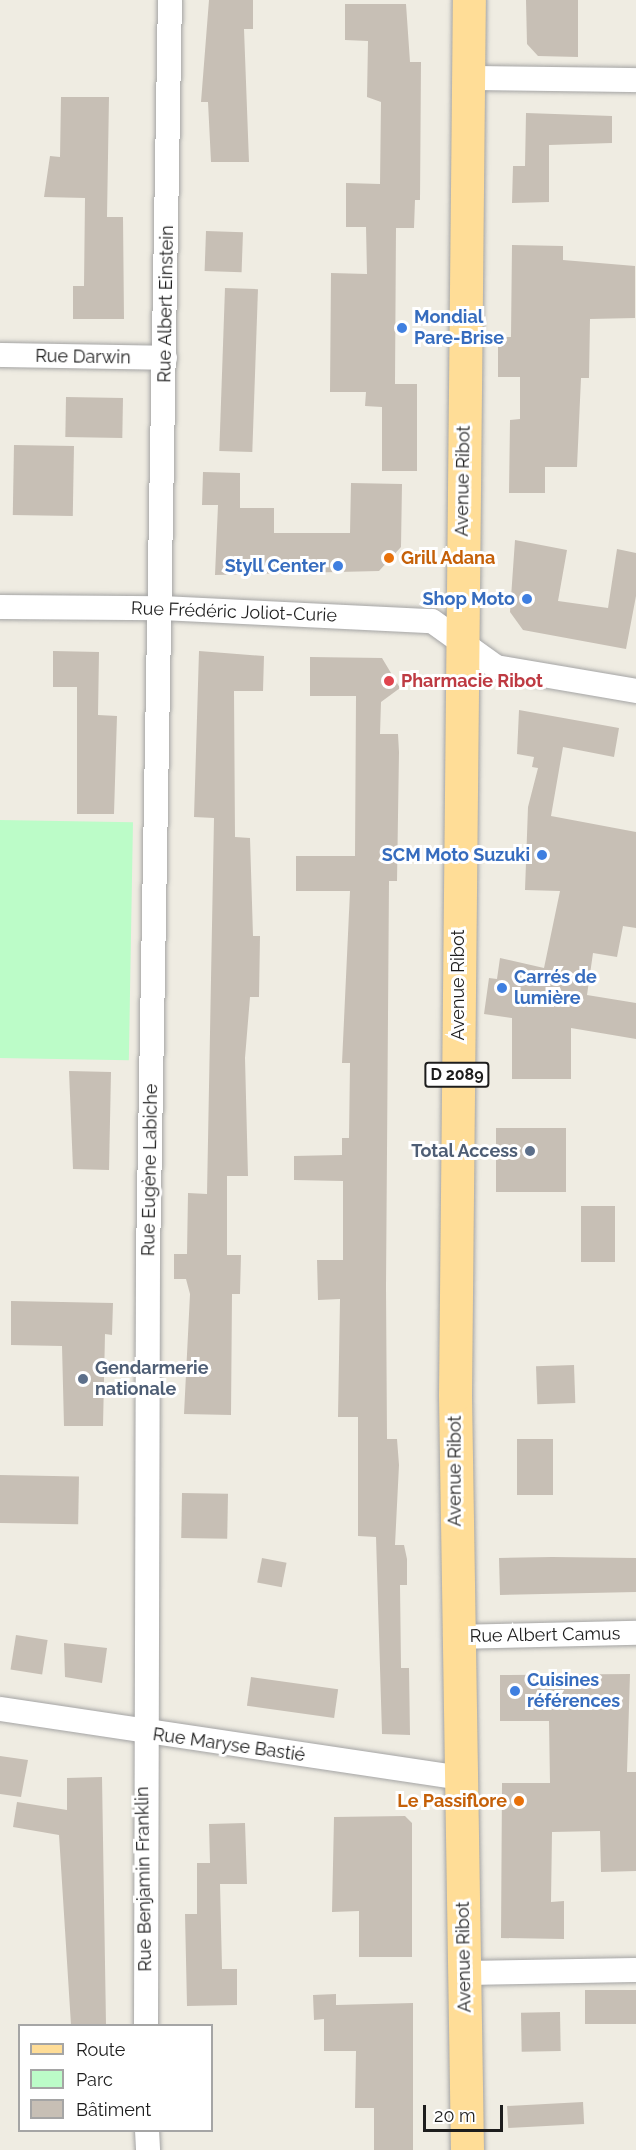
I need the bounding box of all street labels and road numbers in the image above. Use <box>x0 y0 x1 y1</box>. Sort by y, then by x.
street label: Rue Albert Einstein <box>154 225 178 383</box>
street label: Rue Darwin <box>35 345 131 369</box>
street label: Avenue Ribot <box>451 425 475 537</box>
street label: Rue Frédéric Joliot-Curie <box>130 598 338 626</box>
street label: Avenue Ribot <box>447 929 469 1041</box>
road number: D 2089 <box>424 1062 490 1088</box>
street label: Rue Eugène Labiche <box>138 1084 162 1256</box>
street label: Avenue Ribot <box>444 1415 466 1527</box>
street label: Rue Albert Camus <box>469 1623 621 1647</box>
street label: Rue Maryse Bastié <box>151 1724 307 1766</box>
street label: Rue Benjamin Franklin <box>132 1786 156 1972</box>
street label: Avenue Ribot <box>452 1901 476 2013</box>

